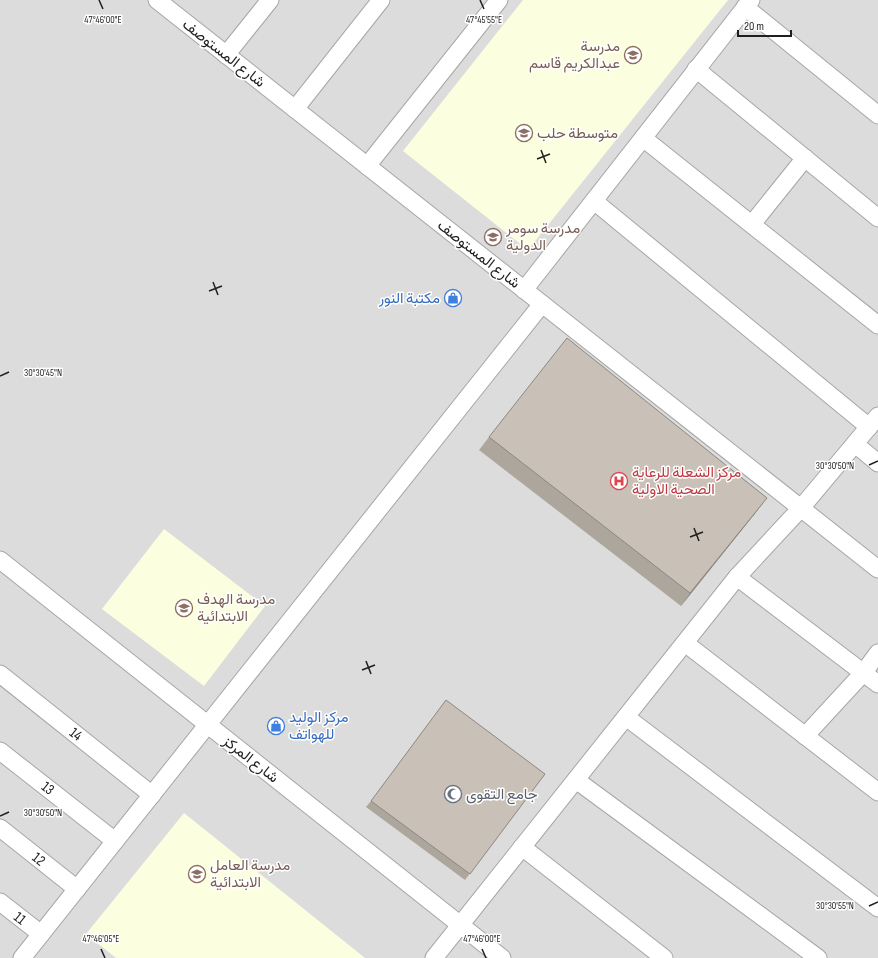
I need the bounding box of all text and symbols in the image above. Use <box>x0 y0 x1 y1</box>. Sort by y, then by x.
scale bar <box>738 12 791 38</box>
text: 47°46'00"E <box>84 14 122 26</box>
text: 47°45'55"E <box>466 14 502 26</box>
street label: شارع المستوصف <box>178 15 269 93</box>
text: 20 m <box>744 19 764 34</box>
place label: مدرسة عبدالكريم قاسم <box>529 37 620 73</box>
school or university icon: مدرسة عبدالكريم قاسم <box>623 45 643 65</box>
school or university icon: متوسطة حلب <box>514 123 534 143</box>
place label: متوسطة حلب <box>537 124 618 143</box>
street label: شارع المستوصف <box>433 216 524 294</box>
place label: مدرسة سومر الدولية <box>505 219 580 255</box>
school or university icon: مدرسة سومر الدولية <box>483 227 503 247</box>
shop icon: مكتبة النور <box>443 288 463 308</box>
place label: مكتبة النور <box>378 289 440 308</box>
text: 30°30'45"N <box>24 367 62 379</box>
text: 30°30'50"N <box>816 460 854 472</box>
place label: مركز الشعلة للرعاية الصحية الاولية <box>632 463 741 499</box>
hospital icon: مركز الشعلة للرعاية الصحية الاولية <box>609 471 629 491</box>
place label: مدرسة الهدف الابتدائية <box>197 590 275 626</box>
school or university icon: مدرسة الهدف الابتدائية <box>174 598 194 618</box>
place label: مركز الوليد للهواتف <box>289 708 348 744</box>
shop icon: مركز الوليد للهواتف <box>266 716 286 736</box>
street label: 14 <box>65 723 86 745</box>
street label: شارع المركز <box>218 731 283 788</box>
street label: 13 <box>37 777 58 799</box>
mosque icon: جامع التقوى <box>443 784 463 804</box>
place label: جامع التقوى <box>466 785 538 805</box>
text: 30°30'50"N <box>24 807 62 819</box>
street label: 12 <box>28 848 49 870</box>
place label: مدرسة العامل الابتدائية <box>210 856 290 892</box>
school or university icon: مدرسة العامل الابتدائية <box>187 864 207 884</box>
text: 30°30'55"N <box>816 900 854 912</box>
street label: 11 <box>10 908 30 930</box>
text: 47°46'05"E <box>83 933 119 945</box>
text: 47°46'00"E <box>463 933 501 945</box>

